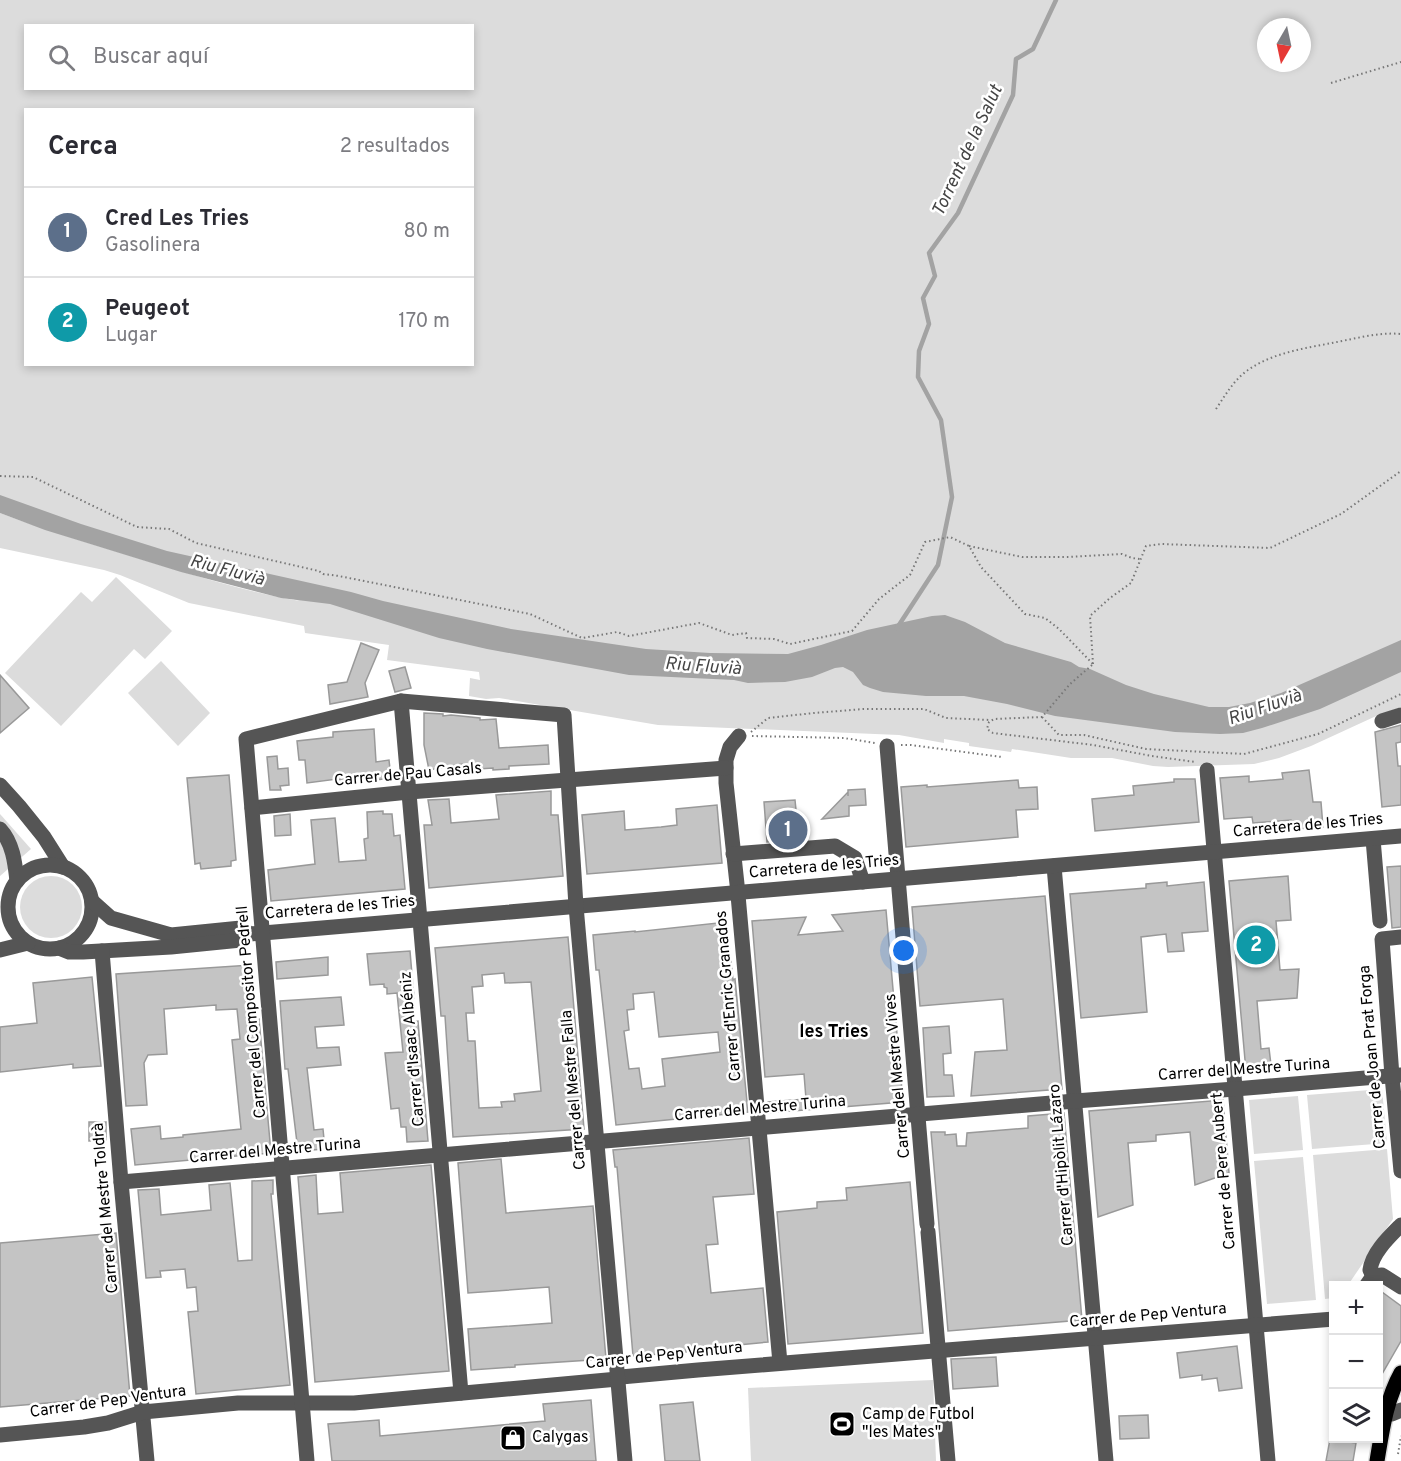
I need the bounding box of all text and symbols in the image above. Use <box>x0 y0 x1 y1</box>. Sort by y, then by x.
north arrow <box>1257 18 1311 72</box>
search box <box>24 24 474 90</box>
icon: search <box>45 41 78 74</box>
text: Buscar aquí <box>93 44 209 71</box>
water label: Torrent de la Salut <box>928 80 1009 220</box>
text: Cerca <box>48 131 118 164</box>
text: 2 resultados <box>340 134 450 160</box>
text: Cred Les Tries <box>105 206 249 233</box>
text: 1 <box>64 219 72 245</box>
text: 80 m <box>404 219 450 245</box>
text: Gasolinera <box>105 233 200 259</box>
text: Peugeot <box>105 296 190 323</box>
text: 2 <box>61 309 74 335</box>
text: 170 m <box>398 309 450 335</box>
text: Lugar <box>105 323 157 349</box>
water label: Riu Fluvià <box>187 550 268 592</box>
water label: Riu Fluvià <box>664 653 743 681</box>
water label: Riu Fluvià <box>1225 684 1306 731</box>
street label: Carrer de Pau Casals <box>333 759 483 791</box>
pin: 1 <box>768 808 808 852</box>
street label: Carretera de les Tries <box>1232 809 1384 843</box>
street label: Carretera de les Tries <box>748 850 900 884</box>
street label: Carretera de les Tries <box>264 891 416 925</box>
street label: Carrer del Compositor Pedrell <box>233 905 271 1119</box>
street label: Carrer d'Enric Granados <box>712 910 746 1082</box>
pin: 2 <box>1236 922 1276 968</box>
your location <box>889 936 918 965</box>
street label: Carrer de Joan Prat Forga <box>1355 964 1391 1150</box>
street label: Carrer d'Isaac Albéniz <box>396 970 430 1128</box>
street label: Carrer del Mestre Vives <box>881 993 915 1159</box>
street label: Carrer del Mestre Falla <box>557 1009 591 1171</box>
district label: les Tries <box>799 1021 869 1044</box>
street label: Carrer del Mestre Turina <box>1157 1054 1331 1086</box>
street label: Carrer d'Hipòlit Lázaro <box>1045 1083 1079 1247</box>
street label: Carrer del Mestre Turina <box>673 1092 847 1126</box>
street label: Carrer de Pere Aubert <box>1207 1092 1241 1250</box>
street label: Carrer del Mestre Toldrà <box>89 1122 123 1294</box>
street label: Carrer del Mestre Turina <box>188 1134 362 1168</box>
map controls <box>1329 1281 1383 1443</box>
button: + <box>1329 1281 1383 1335</box>
street label: Carrer de Pep Ventura <box>1069 1299 1227 1333</box>
button: − <box>1329 1335 1383 1389</box>
street label: Carrer de Pep Ventura <box>585 1338 743 1374</box>
street label: Carrer de Pep Ventura <box>29 1381 187 1423</box>
button: layers <box>1329 1389 1383 1443</box>
place label: Camp de Futbol "les Mates" <box>862 1405 974 1443</box>
sports icon: Camp de Futbol "les Mates" <box>827 1409 857 1439</box>
shop icon: Calygas <box>498 1423 528 1453</box>
place label: Calygas <box>532 1428 588 1448</box>

